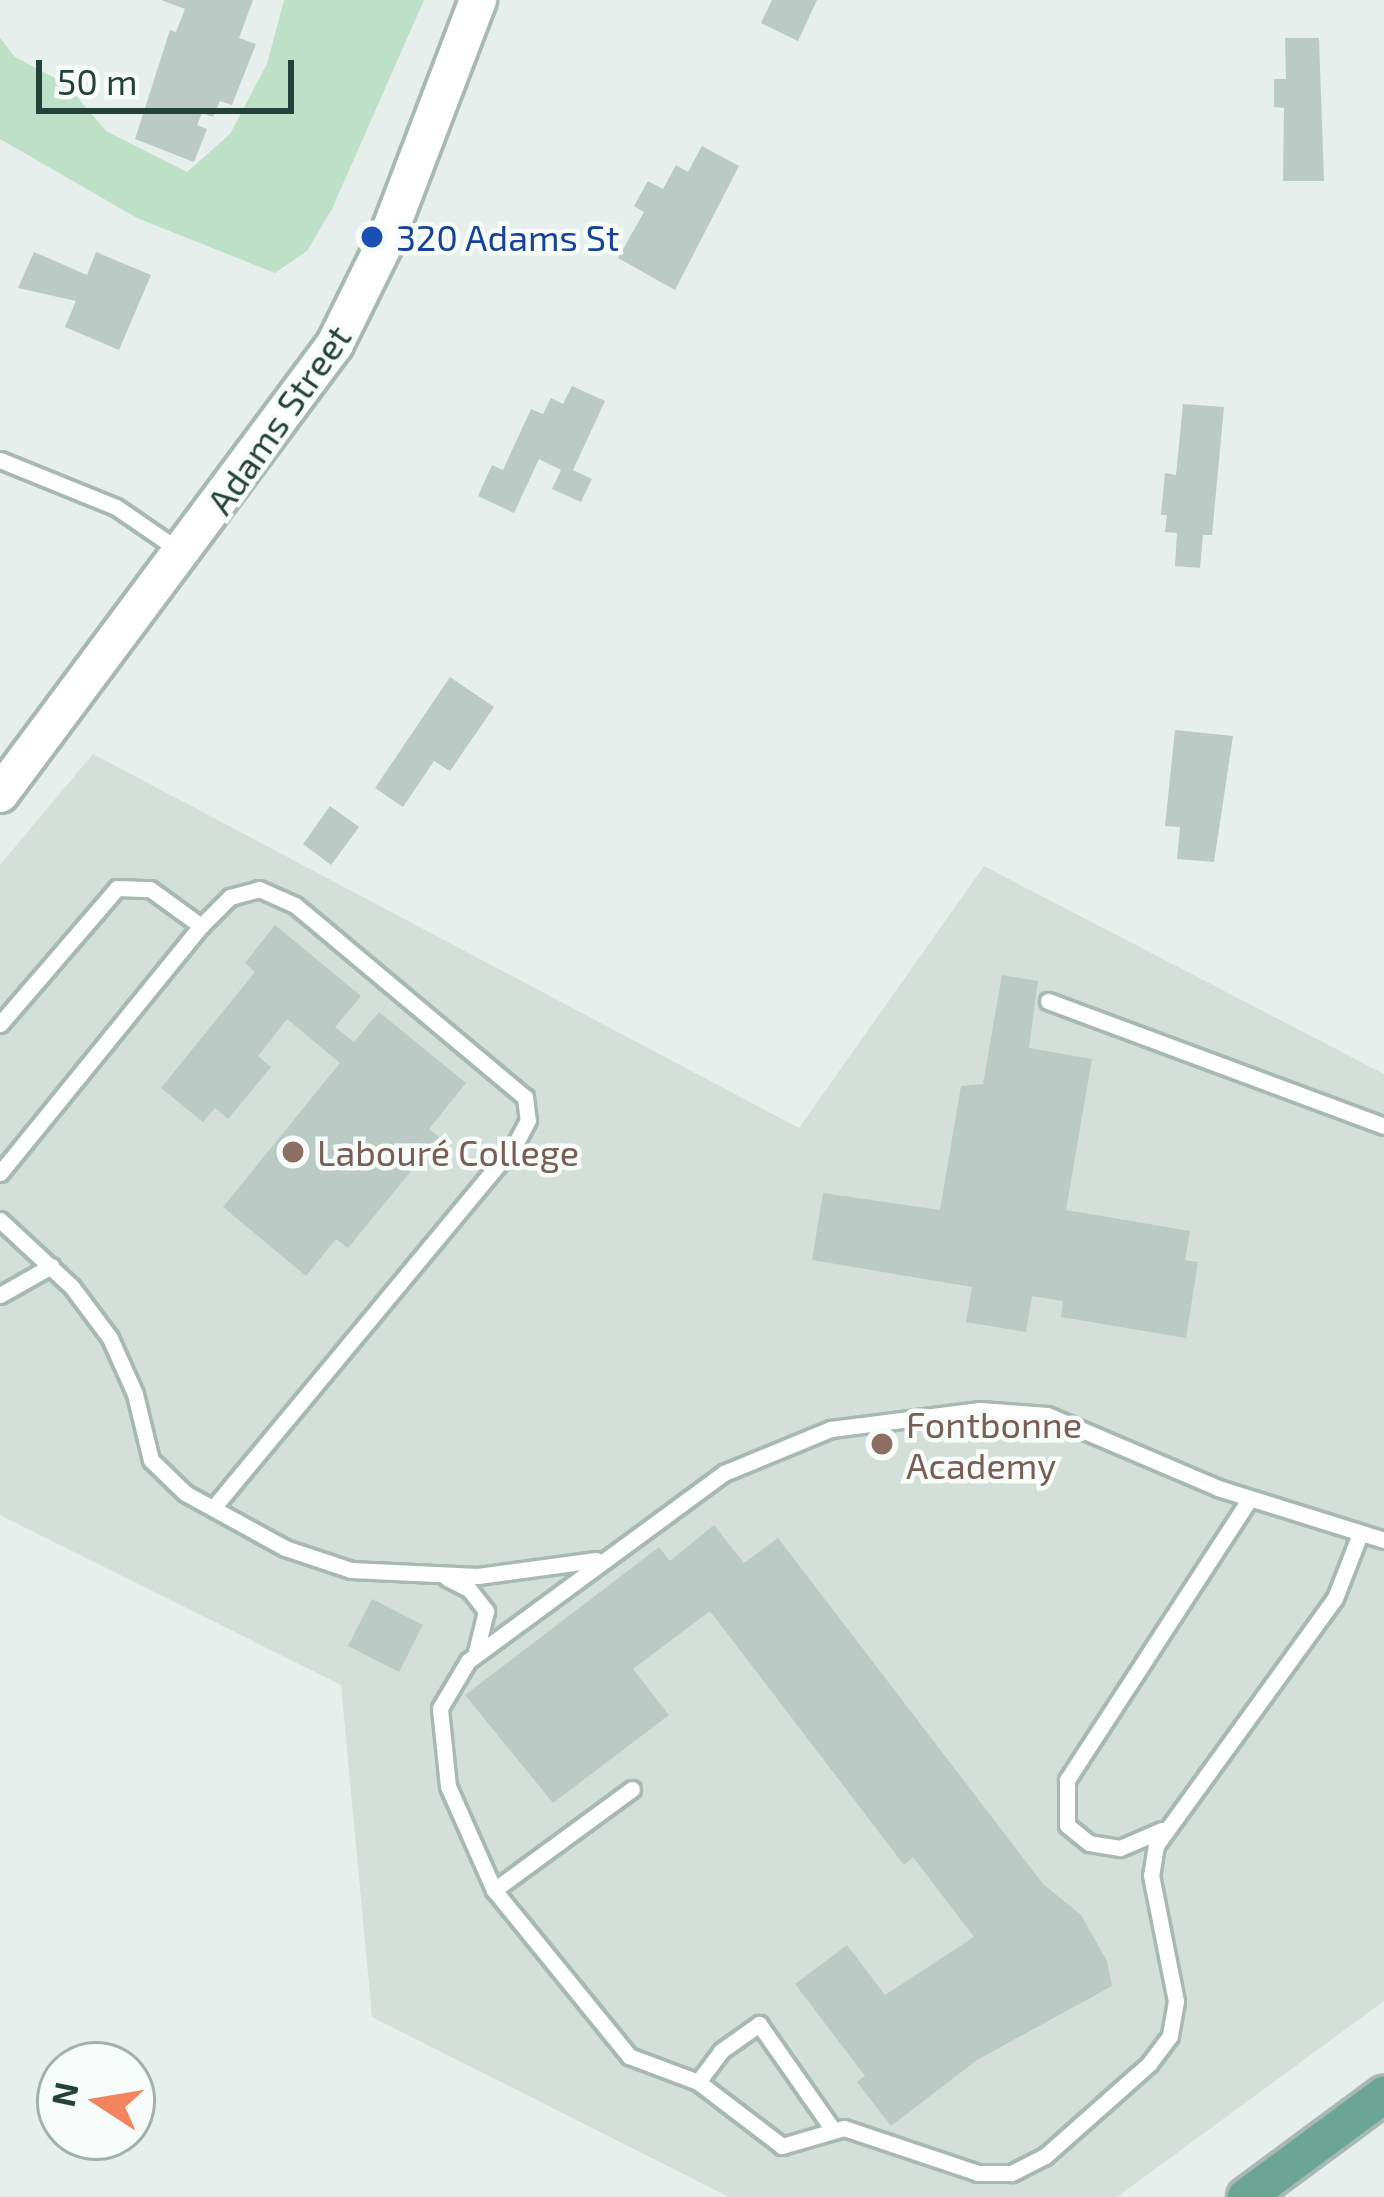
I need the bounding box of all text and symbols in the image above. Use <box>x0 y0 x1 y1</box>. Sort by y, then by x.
scale bar <box>42 36 300 110</box>
text: 50 m <box>57 59 138 102</box>
place label: 320 Adams St <box>396 215 620 259</box>
marker: 320 Adams St <box>359 224 385 250</box>
street label: Adams Street <box>197 316 359 522</box>
place label: Labouré College <box>317 1130 579 1174</box>
marker: Labouré College <box>280 1139 306 1165</box>
place label: Fontbonne Academy <box>906 1401 1082 1486</box>
marker: Fontbonne Academy <box>869 1431 895 1457</box>
north arrow <box>36 2041 156 2161</box>
text: N <box>42 2078 86 2110</box>

